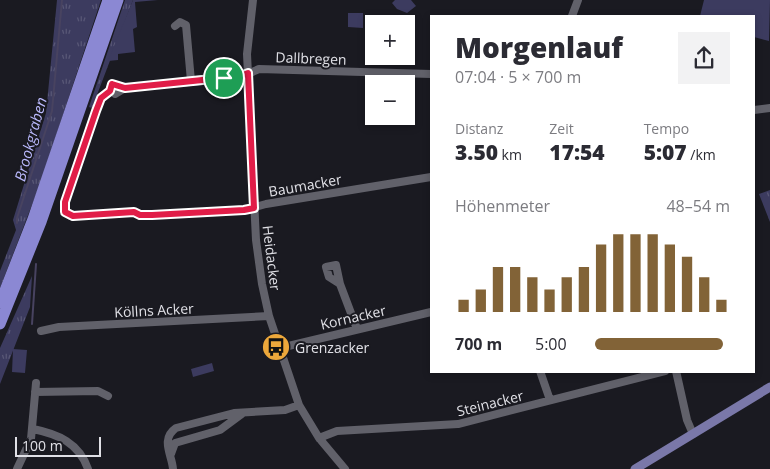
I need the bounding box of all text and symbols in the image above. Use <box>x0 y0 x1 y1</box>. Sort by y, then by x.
map controls <box>365 15 415 125</box>
button: + <box>365 15 415 65</box>
text: Morgenlauf <box>455 28 623 66</box>
button: share <box>678 32 730 84</box>
street label: Dallbregen <box>275 47 347 69</box>
pin <box>203 57 245 99</box>
icon: arrive <box>210 64 238 92</box>
text: 07:04 · 5 × 700 m <box>455 66 581 88</box>
button: − <box>365 75 415 125</box>
water label: Brookgraben <box>9 95 51 183</box>
text: Distanz <box>455 119 503 138</box>
text: Zeit <box>549 119 574 138</box>
text: Tempo <box>644 119 689 138</box>
text: 3.50 <box>455 138 498 166</box>
text: 17:54 <box>549 138 605 166</box>
text: 5:07 <box>644 138 687 166</box>
text: km <box>498 145 522 164</box>
text: /km <box>687 145 716 164</box>
street label: Baumacker <box>267 169 343 201</box>
text: Höhenmeter <box>455 195 550 217</box>
text: 48–54 m <box>666 195 730 217</box>
street label: Heidacker <box>259 224 285 292</box>
street label: Köllns Acker <box>114 298 194 322</box>
street label: Kornacker <box>318 300 388 334</box>
bus stop icon: Grenzacker <box>261 332 291 362</box>
text: 700 m <box>455 333 502 355</box>
text: 5:00 <box>535 333 567 355</box>
place label: Grenzacker <box>295 338 370 357</box>
street label: Steinacker <box>455 385 526 420</box>
scale bar <box>15 434 101 457</box>
text: 100 m <box>22 436 63 455</box>

